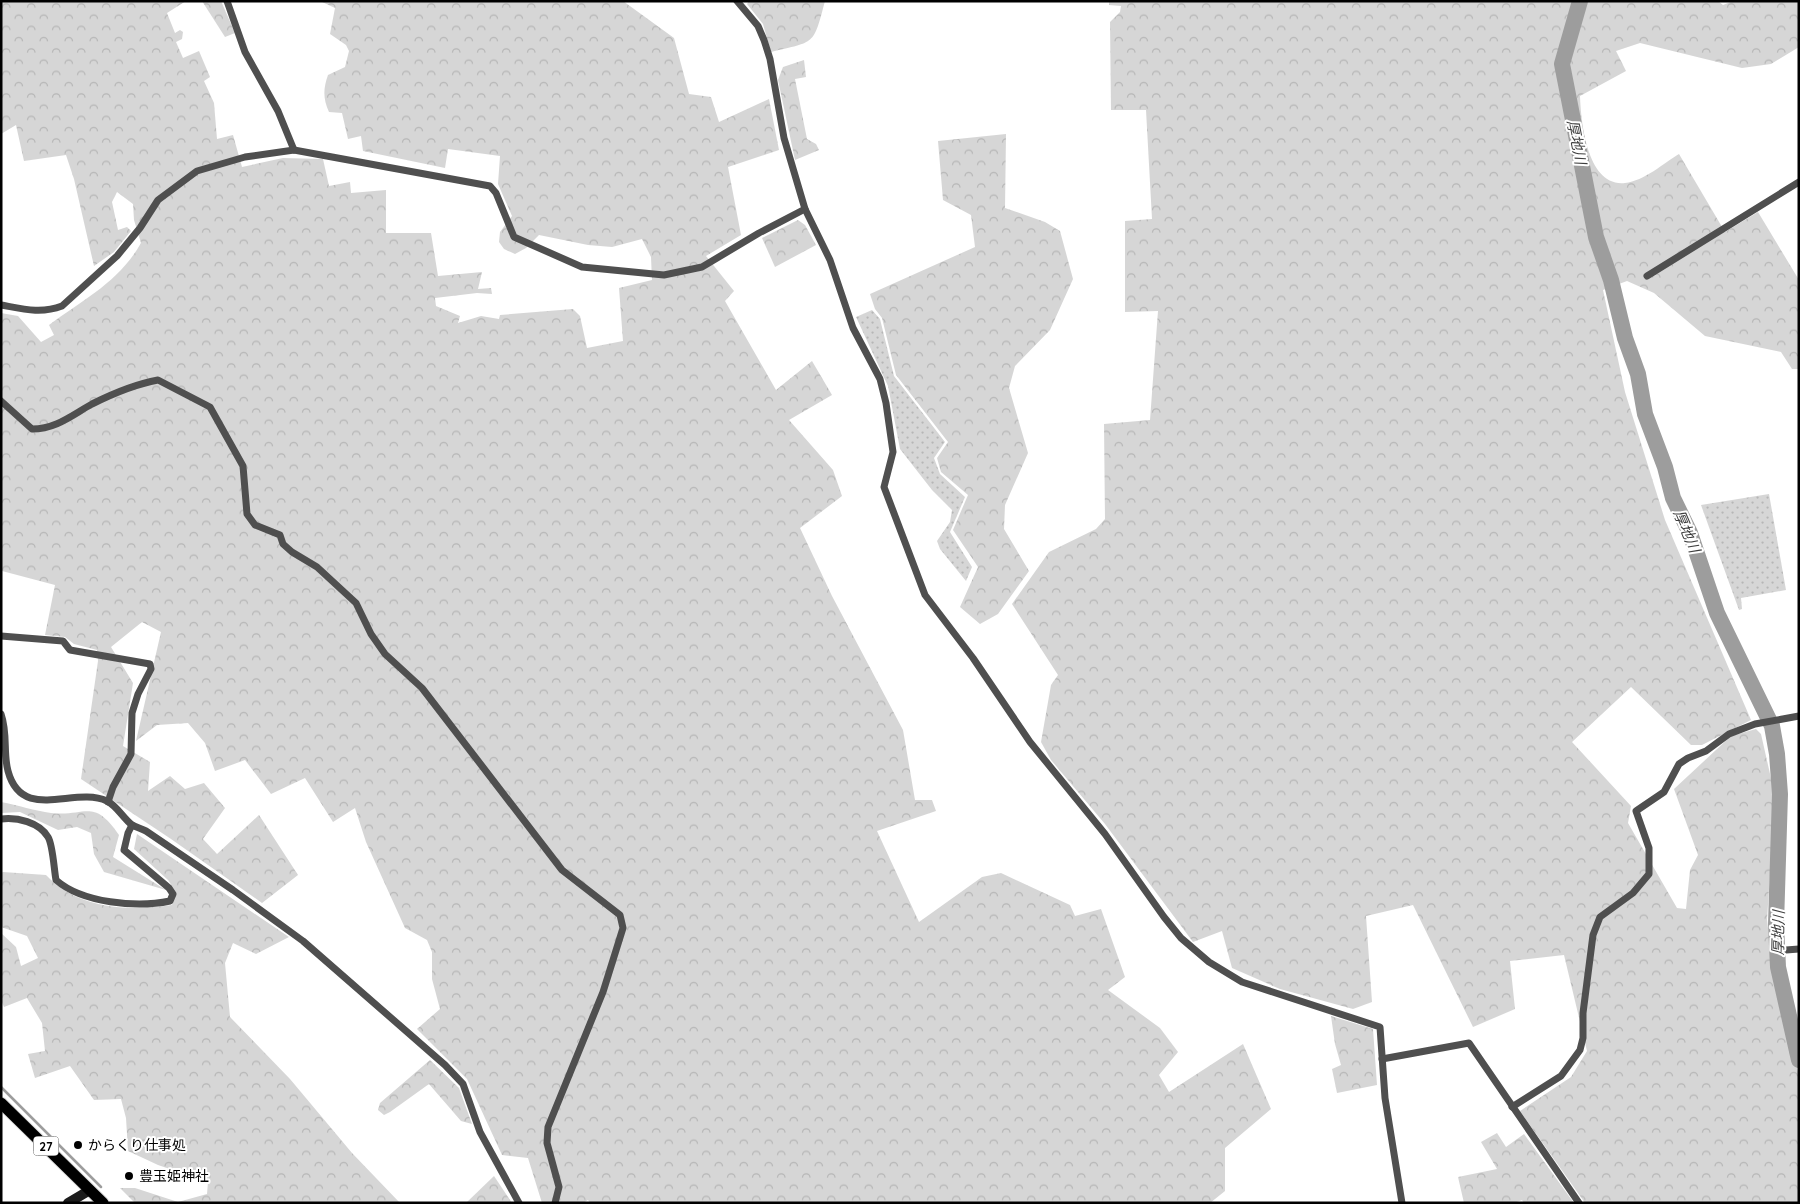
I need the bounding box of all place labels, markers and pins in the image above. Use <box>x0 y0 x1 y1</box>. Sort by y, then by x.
place label: からくり仕事処 <box>88 1136 186 1154</box>
marker: からくり仕事処 <box>72 1139 84 1151</box>
place label: 豊玉姫神社 <box>139 1167 209 1185</box>
marker: 豊玉姫神社 <box>123 1170 135 1182</box>

